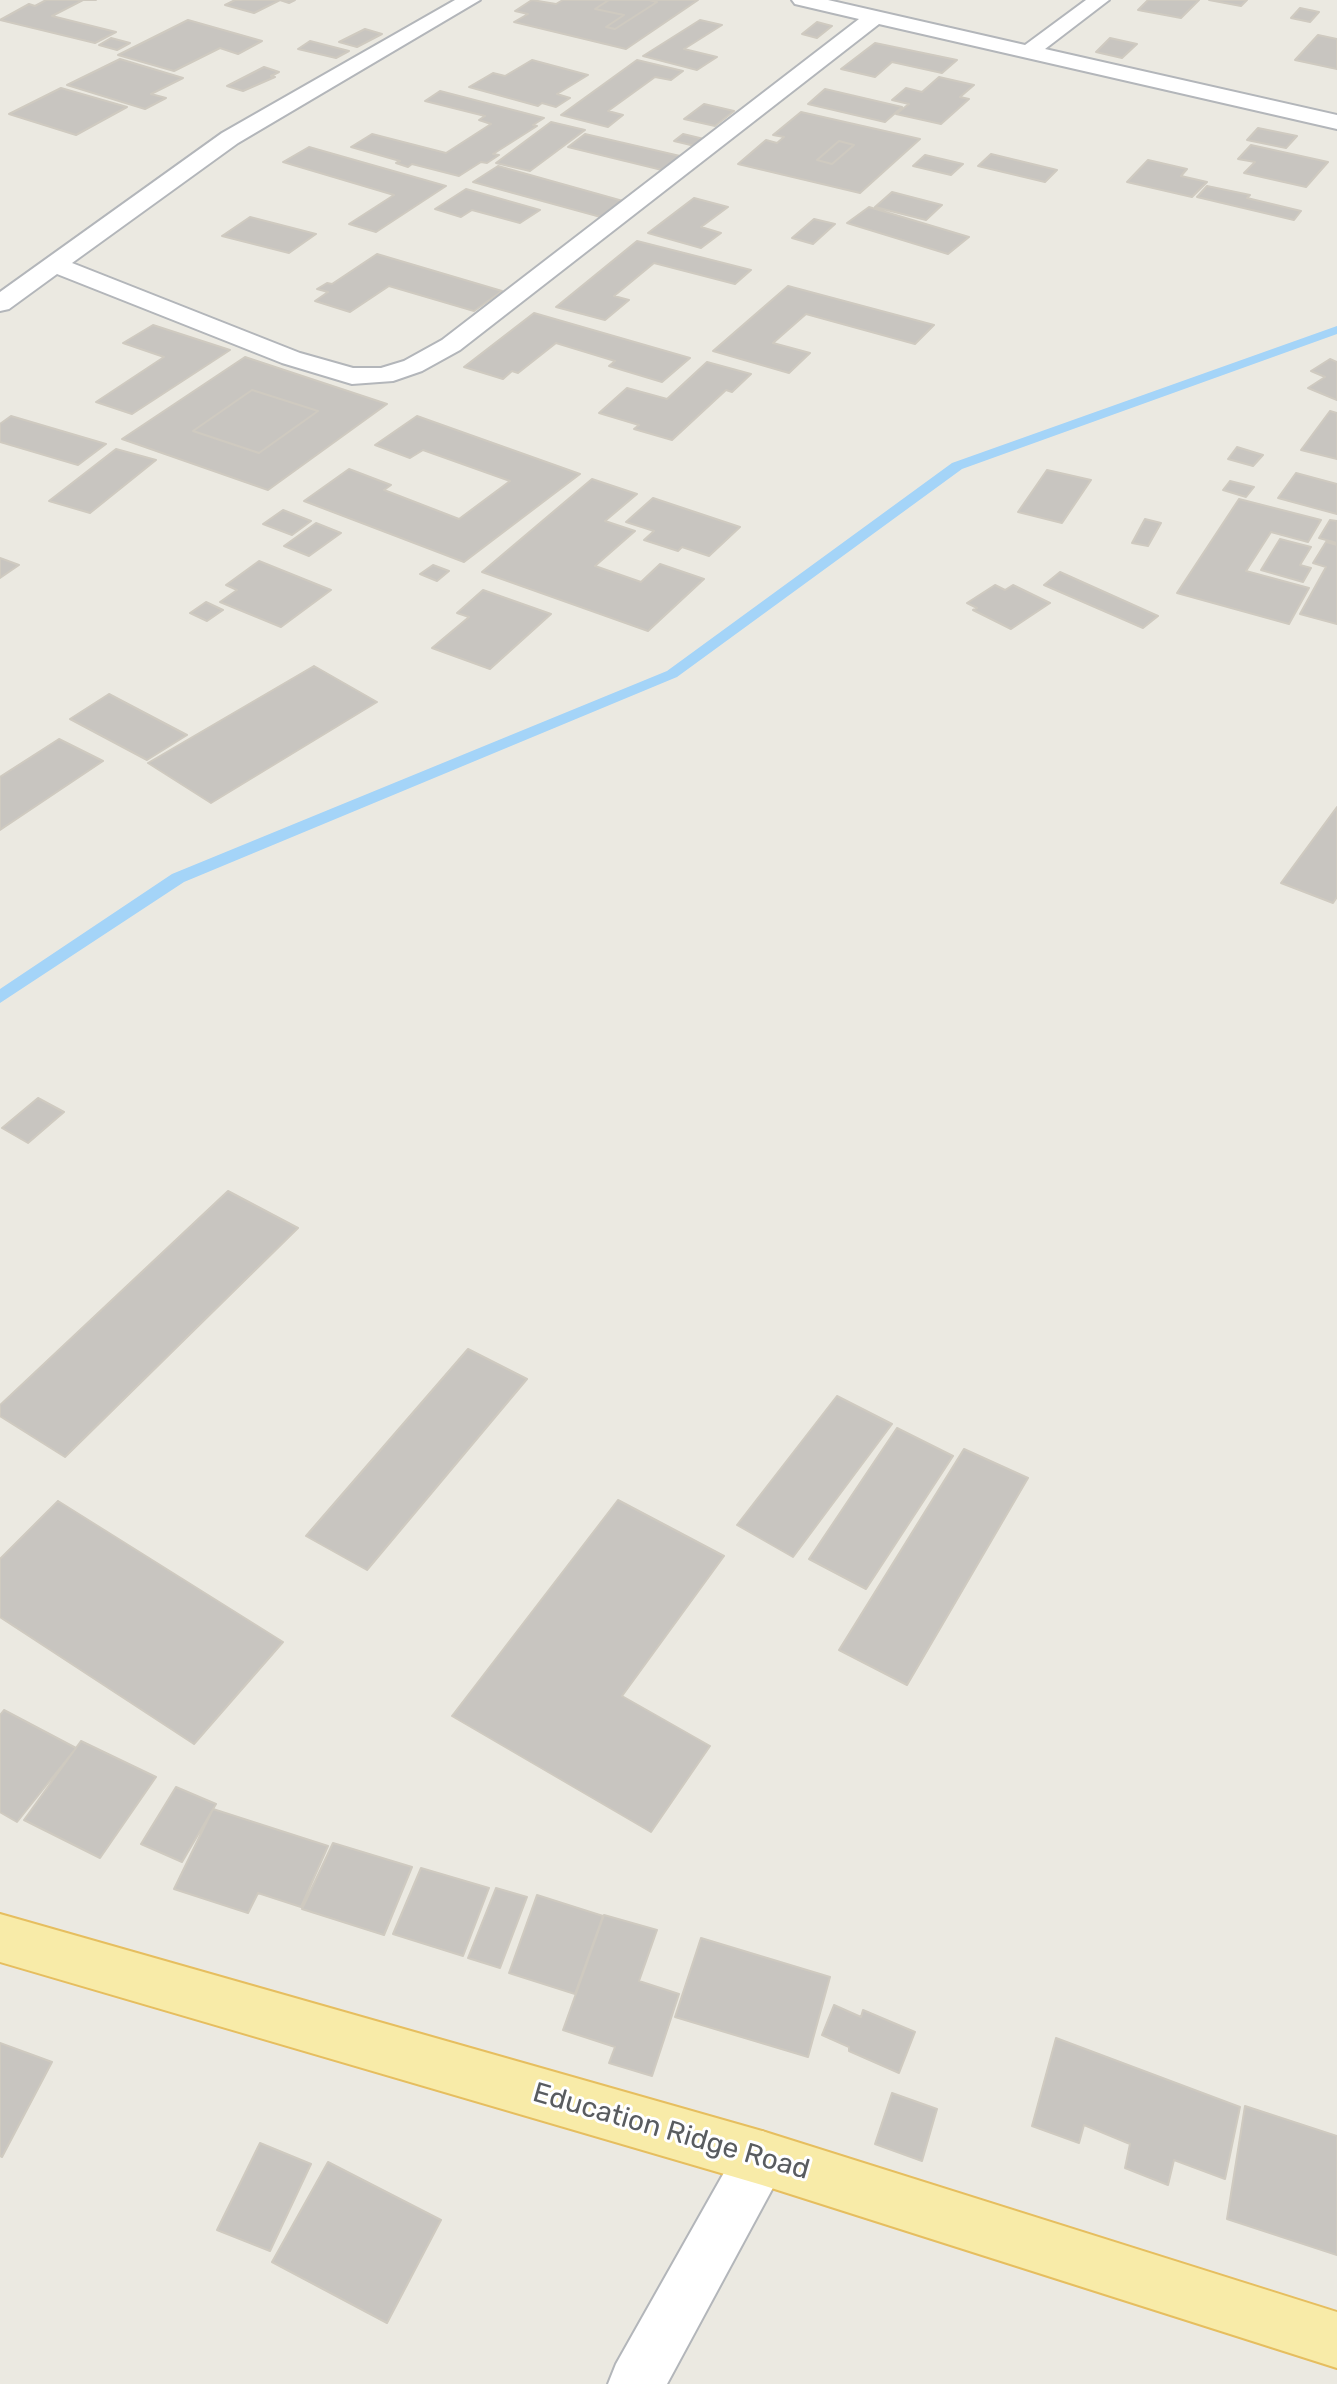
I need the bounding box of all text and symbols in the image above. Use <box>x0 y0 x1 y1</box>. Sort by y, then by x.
street label: Education Ridge Road <box>529 2076 813 2188</box>

